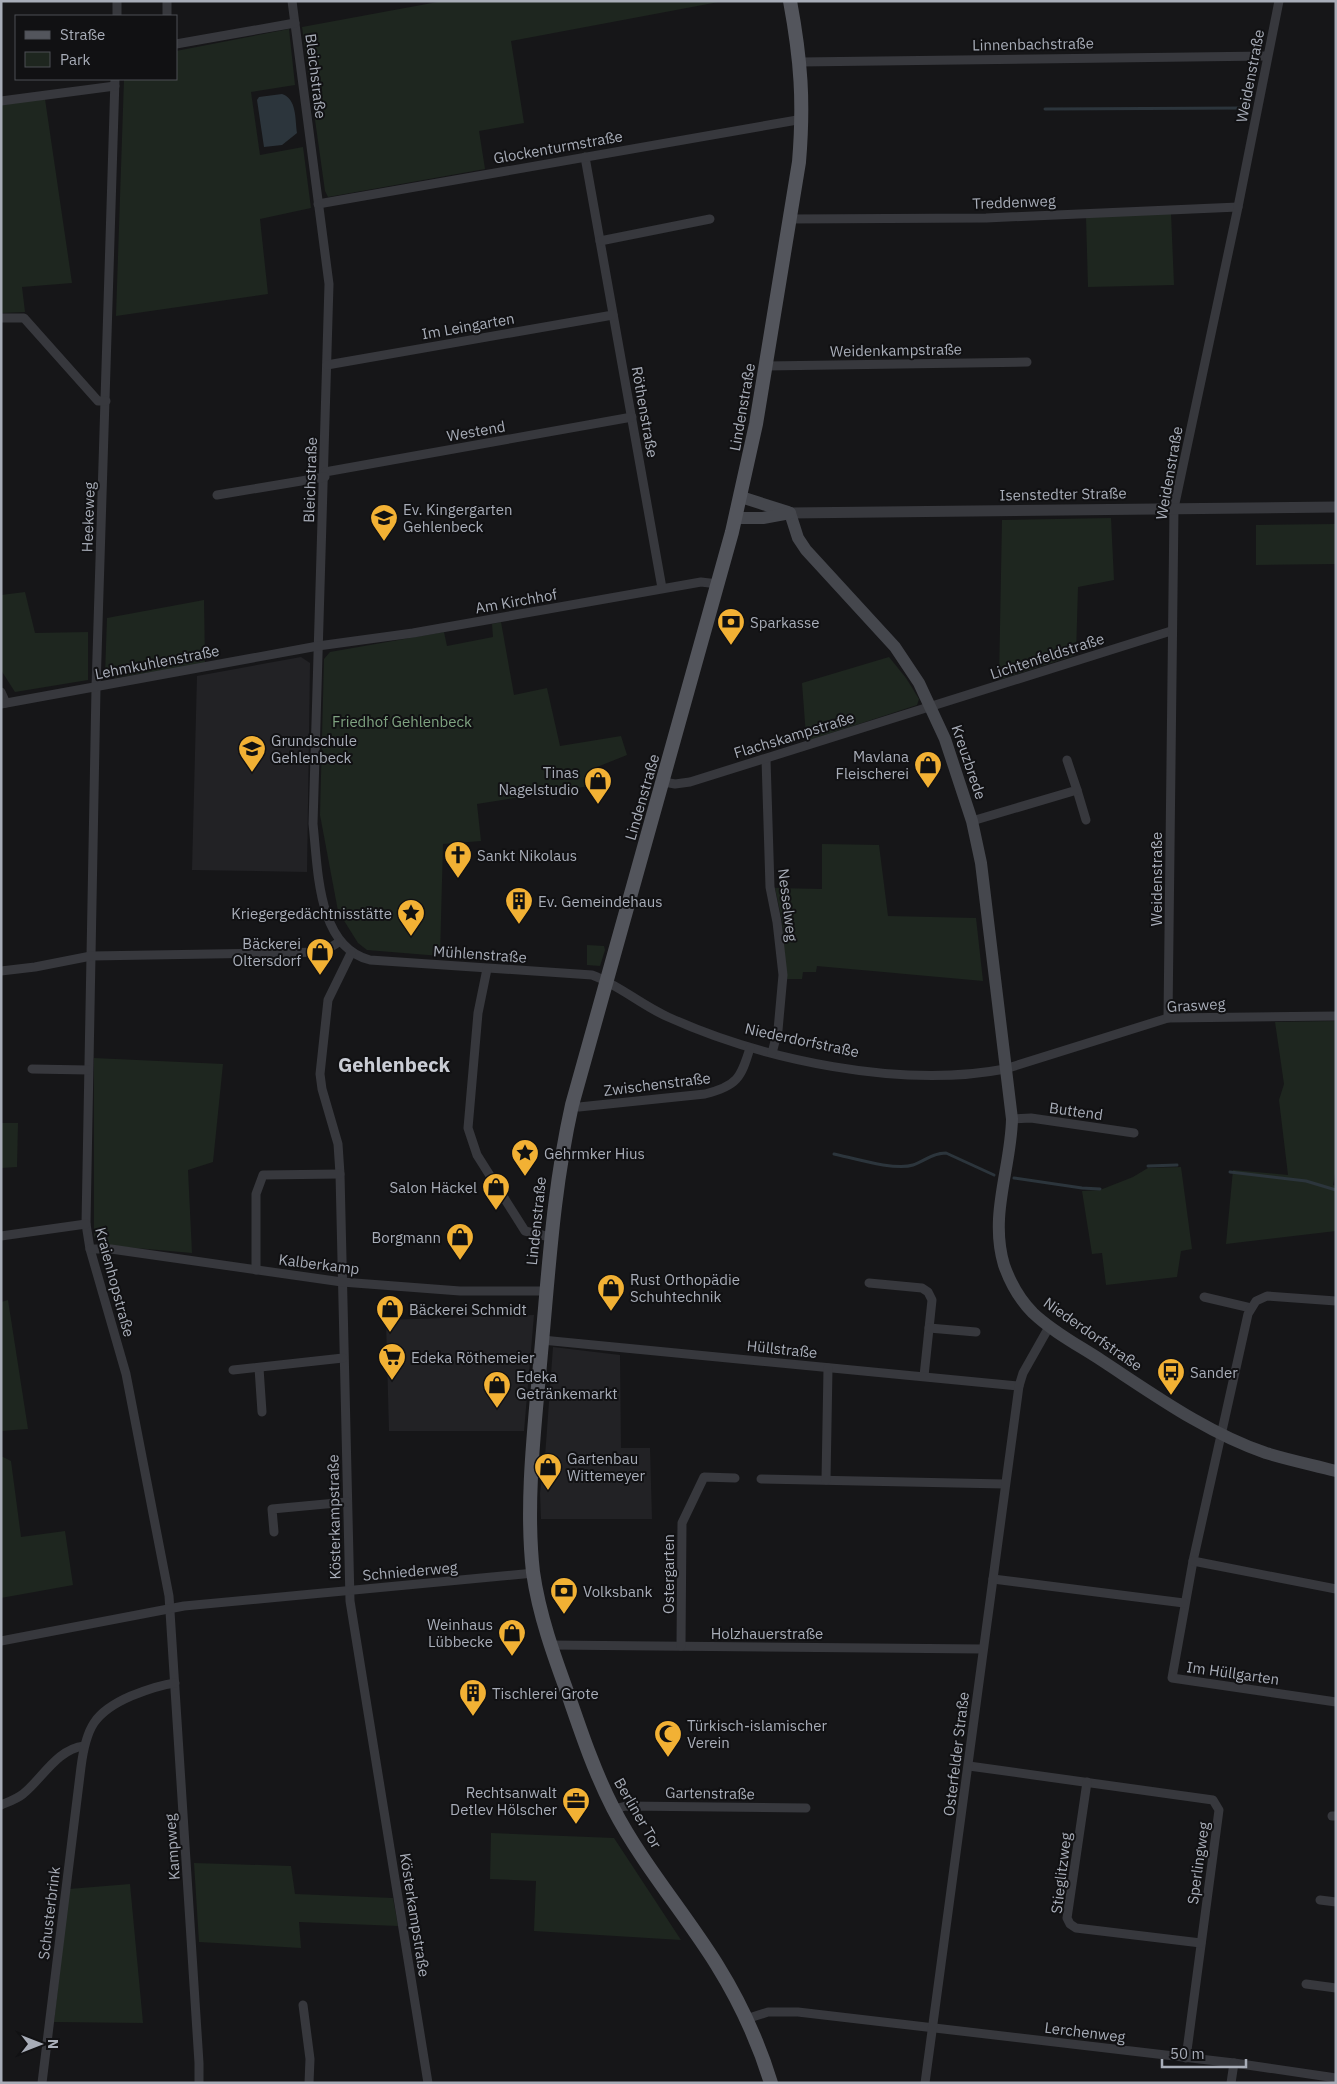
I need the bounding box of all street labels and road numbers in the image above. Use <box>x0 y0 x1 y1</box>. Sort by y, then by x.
street label: Weidenstraße <box>1232 28 1268 124</box>
street label: Bleichstraße <box>301 32 331 120</box>
street label: Linnenbachstraße <box>972 33 1094 55</box>
street label: Glockenturmstraße <box>492 126 624 168</box>
street label: Treddenweg <box>972 191 1056 213</box>
street label: Im Leingarten <box>420 308 516 344</box>
street label: Weidenkampstraße <box>830 339 962 361</box>
street label: Lindenstraße <box>725 362 759 452</box>
street label: Röthenstraße <box>628 365 662 459</box>
street label: Westend <box>445 416 507 446</box>
street label: Weidenstraße <box>1151 425 1187 521</box>
street label: Bleichstraße <box>299 437 321 523</box>
street label: Heekeweg <box>77 481 99 553</box>
street label: Isenstedter Straße <box>999 483 1127 505</box>
street label: Am Kirchhof <box>474 584 559 618</box>
street label: Lichtenfeldstraße <box>988 629 1106 683</box>
street label: Lehmkuhlenstraße <box>93 641 221 683</box>
street label: Flachskampstraße <box>731 708 857 762</box>
street label: Kreuzbrede <box>947 722 991 802</box>
street label: Lindenstraße <box>621 752 663 842</box>
street label: Weidenstraße <box>1147 832 1166 926</box>
street label: Nesselweg <box>774 868 802 943</box>
street label: Mühlenstraße <box>433 941 527 967</box>
street label: Grasweg <box>1166 994 1226 1016</box>
street label: Niederdorfstraße <box>743 1019 861 1061</box>
street label: Zwischenstraße <box>602 1068 712 1100</box>
street label: Buttend <box>1048 1098 1104 1124</box>
street label: Lindenstraße <box>522 1176 550 1266</box>
street label: Kraienhopstraße <box>91 1225 139 1339</box>
street label: Kalberkamp <box>277 1250 361 1278</box>
street label: Niederdorfstraße <box>1040 1293 1146 1375</box>
street label: Hüllstraße <box>746 1336 818 1362</box>
street label: Kösterkampstraße <box>323 1454 345 1580</box>
street label: Ostergarten <box>659 1534 678 1614</box>
street label: Schniederweg <box>362 1557 458 1585</box>
street label: Holzhauerstraße <box>711 1624 823 1643</box>
street label: Im Hüllgarten <box>1185 1657 1281 1689</box>
street label: Osterfelder Straße <box>939 1691 973 1817</box>
street label: Berliner Tor <box>610 1774 666 1852</box>
street label: Gartenstraße <box>665 1783 755 1803</box>
street label: Kampweg <box>160 1813 184 1881</box>
street label: Sperlingweg <box>1183 1820 1213 1905</box>
street label: Stieglitzweg <box>1047 1831 1075 1915</box>
street label: Kösterkampstraße <box>396 1852 434 1978</box>
street label: Schusterbrink <box>34 1865 64 1961</box>
street label: Lerchenweg <box>1043 2018 1127 2046</box>

